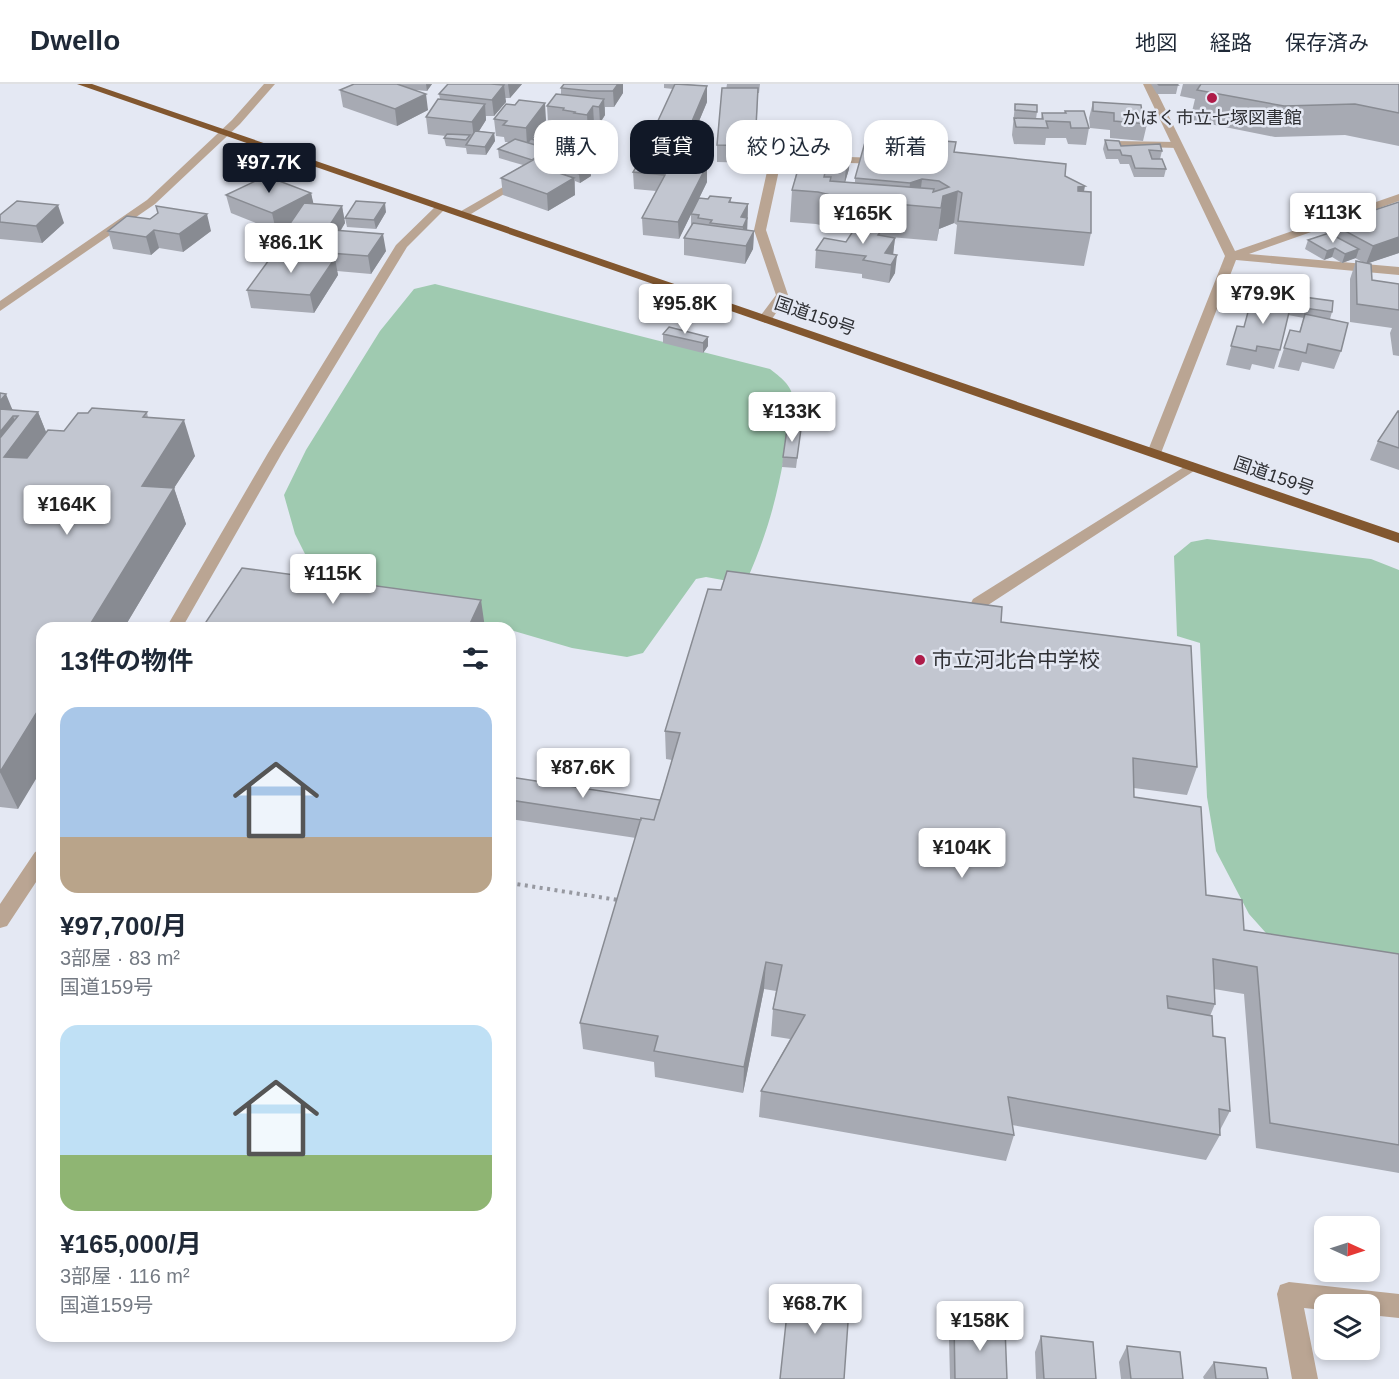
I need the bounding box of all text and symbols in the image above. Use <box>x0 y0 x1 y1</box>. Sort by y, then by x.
text: Dwello <box>30 25 120 56</box>
text: 地図 <box>1135 31 1177 54</box>
text: 経路 <box>1210 31 1252 54</box>
text: 保存済み <box>1285 31 1369 54</box>
marker: かほく市立七塚図書館 <box>1205 91 1219 105</box>
place label: かほく市立七塚図書館 <box>1122 108 1302 128</box>
chip: 購入 <box>534 120 618 174</box>
chip: 賃貸 <box>630 120 714 174</box>
chip: 絞り込み <box>726 120 852 174</box>
chip: 新着 <box>864 120 948 174</box>
pin: ¥97.7K <box>220 143 318 194</box>
text: ¥97.7K <box>237 151 301 173</box>
pin: ¥113K <box>1291 193 1375 244</box>
pin: ¥165K <box>821 194 905 245</box>
text: ¥113K <box>1304 201 1362 223</box>
text: ¥165K <box>834 202 892 224</box>
pin: ¥86.1K <box>242 223 340 274</box>
text: ¥86.1K <box>259 231 323 253</box>
pin: ¥79.9K <box>1214 274 1312 325</box>
text: ¥79.9K <box>1231 282 1295 304</box>
pin: ¥95.8K <box>636 284 734 335</box>
text: ¥95.8K <box>653 292 717 314</box>
street label: 国道159号 <box>772 293 858 339</box>
pin: ¥133K <box>750 392 834 443</box>
text: ¥133K <box>763 400 821 422</box>
street label: 国道159号 <box>1231 453 1317 499</box>
pin: ¥164K <box>25 485 109 536</box>
text: ¥164K <box>38 493 96 515</box>
pin: ¥115K <box>291 554 375 605</box>
text: ¥115K <box>304 562 362 584</box>
icon: filters <box>459 642 492 675</box>
text: 13件の物件 <box>60 646 193 676</box>
place label: 市立河北台中学校 <box>932 648 1100 671</box>
marker: 市立河北台中学校 <box>913 653 927 667</box>
icon: home <box>222 746 330 854</box>
pin: ¥87.6K <box>534 748 632 799</box>
text: ¥87.6K <box>551 756 615 778</box>
pin: ¥104K <box>920 828 1004 879</box>
text: ¥104K <box>933 836 991 858</box>
text: ¥97,700/月 <box>60 911 187 941</box>
text: 3部屋 · 83 m² <box>60 947 180 969</box>
text: 国道159号 <box>60 976 153 998</box>
icon: home <box>222 1064 330 1172</box>
north arrow <box>1314 1216 1380 1282</box>
map controls <box>1314 1216 1380 1360</box>
text: ¥165,000/月 <box>60 1229 202 1259</box>
text: 3部屋 · 116 m² <box>60 1265 190 1287</box>
pin: ¥68.7K <box>766 1284 864 1335</box>
text: ¥68.7K <box>783 1292 847 1314</box>
text: 国道159号 <box>60 1294 153 1316</box>
button: layers <box>1314 1294 1380 1360</box>
pin: ¥158K <box>938 1301 1022 1352</box>
text: ¥158K <box>951 1309 1009 1331</box>

